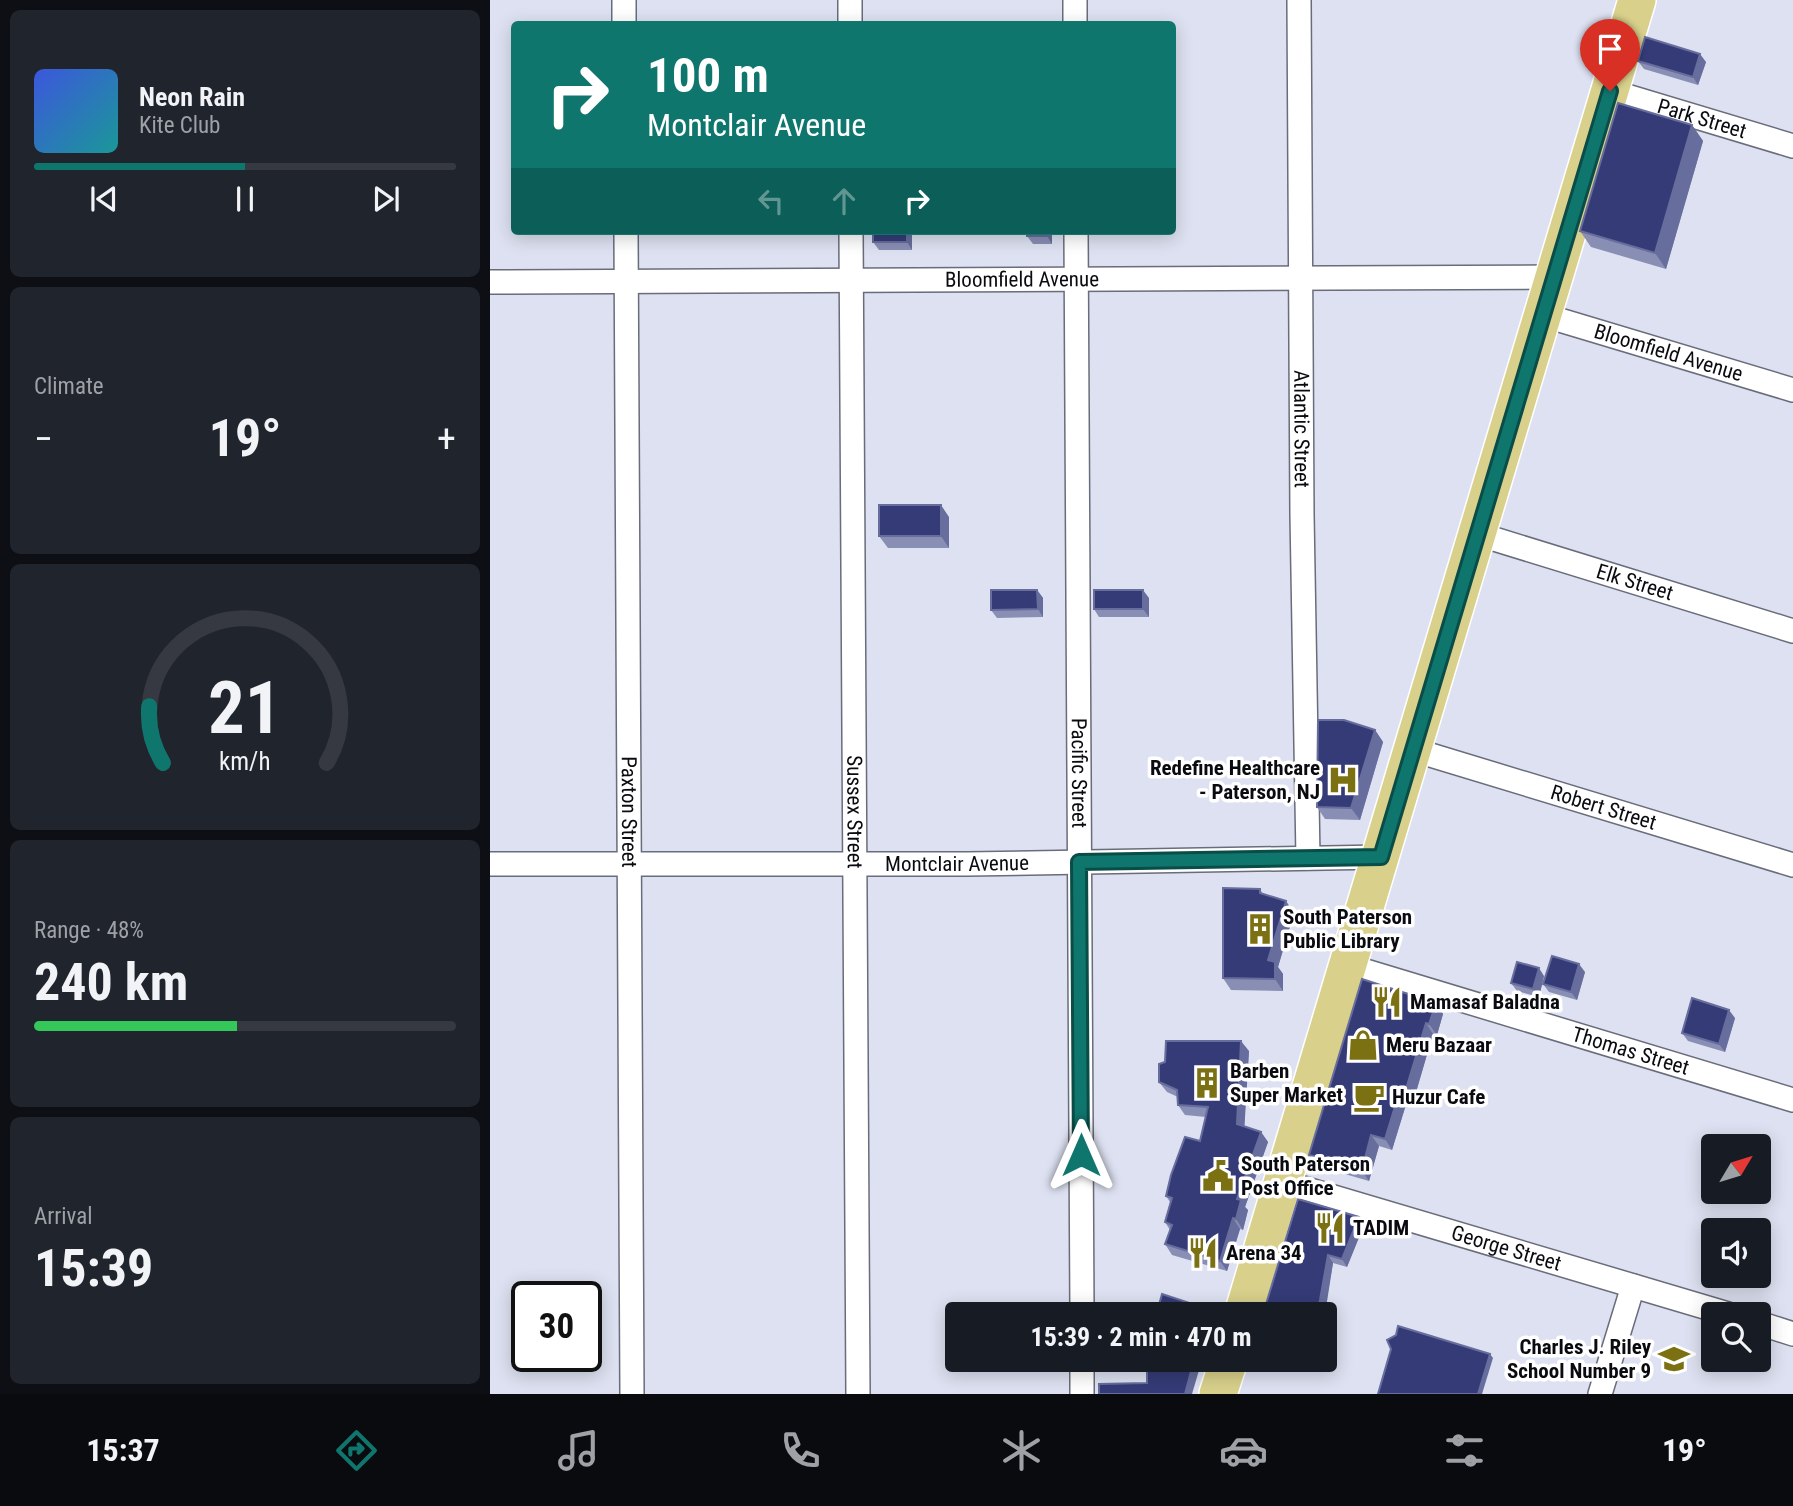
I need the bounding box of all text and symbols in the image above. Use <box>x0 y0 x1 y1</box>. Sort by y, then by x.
pin <box>1580 19 1640 91</box>
icon: arrive <box>1591 30 1629 68</box>
text: 100 m <box>647 47 769 104</box>
icon: right <box>532 49 623 140</box>
text: Neon Rain <box>139 82 245 112</box>
street label: Park Street <box>1655 94 1749 143</box>
text: Montclair Avenue <box>647 106 866 144</box>
text: Kite Club <box>139 112 220 139</box>
icon: previous <box>85 180 123 218</box>
icon: pause <box>226 180 264 218</box>
icon: next <box>367 180 405 218</box>
icon: left <box>752 182 790 220</box>
icon: ahead <box>825 182 863 220</box>
icon: right <box>898 182 936 220</box>
street label: Bloomfield Avenue <box>945 267 1099 292</box>
street label: Bloomfield Avenue <box>1591 319 1746 386</box>
street label: Atlantic Street <box>1289 370 1314 488</box>
text: Climate <box>34 373 104 400</box>
text: 19° <box>209 408 281 469</box>
text: − <box>34 417 53 461</box>
text: + <box>437 417 456 461</box>
street label: Elk Street <box>1594 559 1676 605</box>
text: 21 <box>208 665 282 751</box>
street label: Pacific Street <box>1067 718 1091 828</box>
text: km/h <box>219 747 271 776</box>
street label: Sussex Street <box>842 755 867 869</box>
street label: Paxton Street <box>617 756 641 868</box>
place label: Redefine Healthcare - Paterson, NJ <box>1150 756 1320 804</box>
hospital icon: Redefine Healthcare - Paterson, NJ <box>1326 763 1360 797</box>
street label: Robert Street <box>1548 780 1659 835</box>
street label: Montclair Avenue <box>885 851 1029 876</box>
place label: South Paterson Public Library <box>1283 905 1412 953</box>
building icon: South Paterson Public Library <box>1243 912 1277 946</box>
text: Range · 48% <box>34 917 144 944</box>
text: 240 km <box>34 952 188 1013</box>
restaurant icon: Mamasaf Baladna <box>1370 985 1404 1019</box>
place label: Mamasaf Baladna <box>1410 990 1560 1014</box>
street label: Thomas Street <box>1569 1022 1692 1080</box>
shop icon: Meru Bazaar <box>1346 1028 1380 1062</box>
place label: Meru Bazaar <box>1386 1033 1492 1057</box>
place label: Barben Super Market <box>1230 1059 1343 1107</box>
building icon: Barben Super Market <box>1190 1066 1224 1100</box>
cafe icon: Huzur Cafe <box>1352 1080 1386 1114</box>
place label: Huzur Cafe <box>1392 1085 1485 1109</box>
position arrow <box>1044 1118 1118 1192</box>
north arrow <box>1701 1134 1771 1204</box>
map controls <box>1701 1134 1771 1372</box>
place label: South Paterson Post Office <box>1241 1152 1370 1200</box>
public building icon: South Paterson Post Office <box>1201 1159 1235 1193</box>
text: Arrival <box>34 1203 93 1230</box>
restaurant icon: TADIM <box>1313 1211 1347 1245</box>
place label: TADIM <box>1353 1216 1409 1240</box>
button: sound <box>1701 1218 1771 1288</box>
street label: George Street <box>1449 1221 1564 1276</box>
restaurant icon: Arena 34 <box>1186 1236 1220 1270</box>
text: 15:39 <box>34 1238 153 1299</box>
place label: Arena 34 <box>1226 1241 1302 1265</box>
speed limit sign: 30 <box>511 1281 602 1372</box>
button: search <box>1701 1302 1771 1372</box>
text: 15:39 · 2 min · 470 m <box>1031 1322 1251 1352</box>
place label: Charles J. Riley School Number 9 <box>1507 1335 1652 1383</box>
school or university icon: Charles J. Riley School Number 9 <box>1657 1342 1691 1376</box>
icon: directions <box>332 1426 381 1475</box>
icon: music <box>554 1426 603 1475</box>
icon: phone <box>776 1426 825 1475</box>
icon: climate <box>997 1426 1046 1475</box>
icon: car <box>1219 1426 1268 1475</box>
icon: filters <box>1440 1426 1489 1475</box>
text: 15:37 <box>86 1431 160 1469</box>
text: 19° <box>1662 1431 1707 1469</box>

